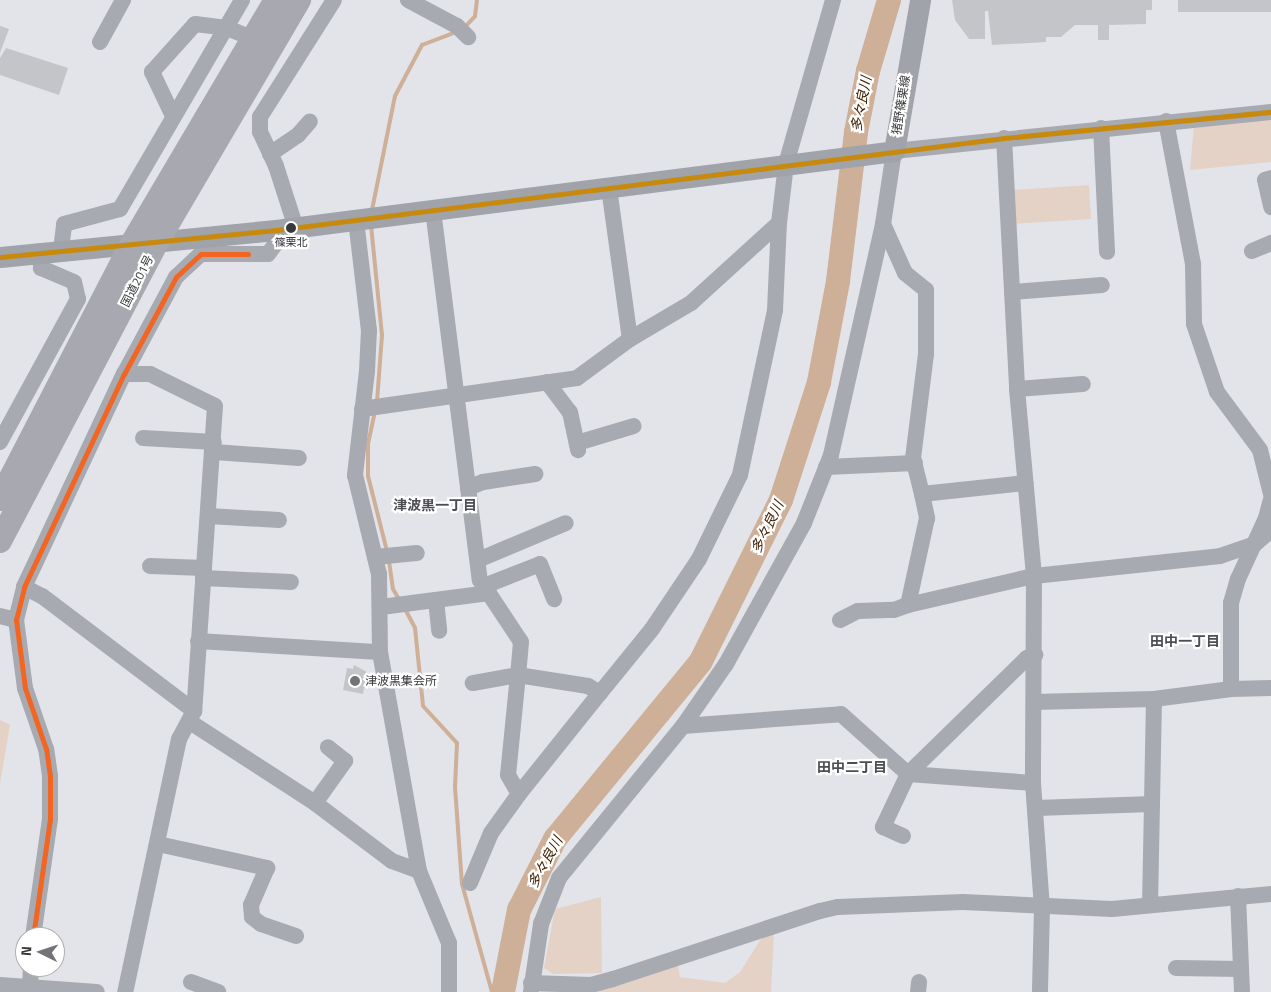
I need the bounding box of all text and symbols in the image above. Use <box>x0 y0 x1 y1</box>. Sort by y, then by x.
street label: 猪野篠栗線 <box>889 74 913 136</box>
water label: 多々良川 <box>847 75 875 133</box>
marker: 篠栗北 <box>286 223 296 233</box>
place label: 篠栗北 <box>275 235 307 249</box>
street label: 国道201号 <box>118 253 156 309</box>
district label: 津波黒一丁目 <box>393 497 477 513</box>
water label: 多々良川 <box>747 498 787 556</box>
district label: 田中一丁目 <box>1150 633 1220 649</box>
place label: 津波黒集会所 <box>365 674 437 688</box>
marker: 津波黒集会所 <box>349 675 361 687</box>
district label: 田中二丁目 <box>817 759 887 775</box>
water label: 多々良川 <box>524 833 566 891</box>
north arrow <box>15 927 65 977</box>
text: N <box>15 945 36 957</box>

